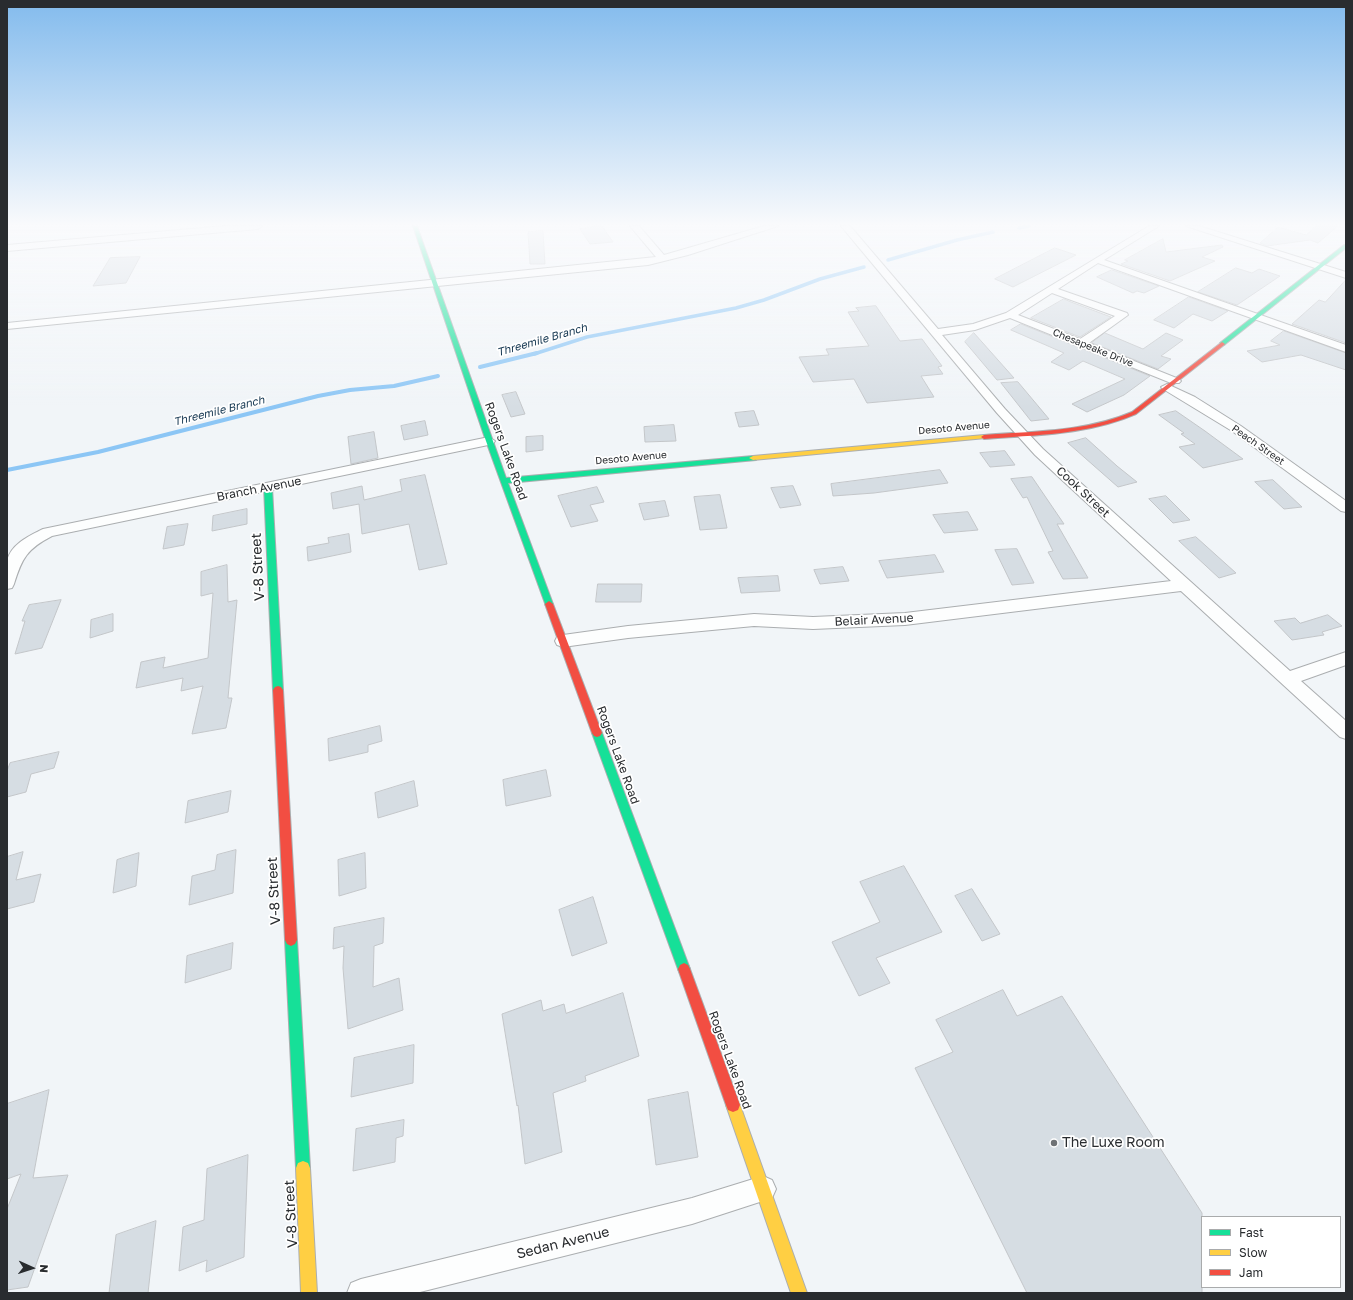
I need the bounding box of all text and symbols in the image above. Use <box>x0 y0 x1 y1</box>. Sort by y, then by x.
water label: Threemile Branch <box>495 321 589 359</box>
street label: Chesapeake Drive <box>1051 326 1135 370</box>
water label: Threemile Branch <box>172 393 266 429</box>
street label: Rogers Lake Road <box>482 400 530 502</box>
street label: Desoto Avenue <box>918 419 990 437</box>
street label: Peach Street <box>1229 422 1287 468</box>
street label: Desoto Avenue <box>595 449 667 467</box>
street label: Cook Street <box>1053 464 1113 520</box>
street label: Branch Avenue <box>215 474 303 504</box>
street label: V-8 Street <box>248 533 268 601</box>
street label: Belair Avenue <box>834 611 914 629</box>
street label: Rogers Lake Road <box>594 704 642 806</box>
street label: V-8 Street <box>264 857 284 925</box>
street label: Rogers Lake Road <box>706 1009 754 1111</box>
place label: The Luxe Room <box>1062 1135 1165 1151</box>
marker: The Luxe Room <box>1049 1138 1059 1148</box>
street label: V-8 Street <box>281 1180 301 1248</box>
legend <box>1201 1216 1341 1288</box>
street label: Sedan Avenue <box>515 1223 611 1263</box>
text: Fast <box>1239 1225 1264 1240</box>
text: Slow <box>1239 1245 1267 1260</box>
north arrow <box>12 1248 52 1288</box>
text: N <box>38 1264 51 1273</box>
text: Jam <box>1239 1265 1263 1280</box>

